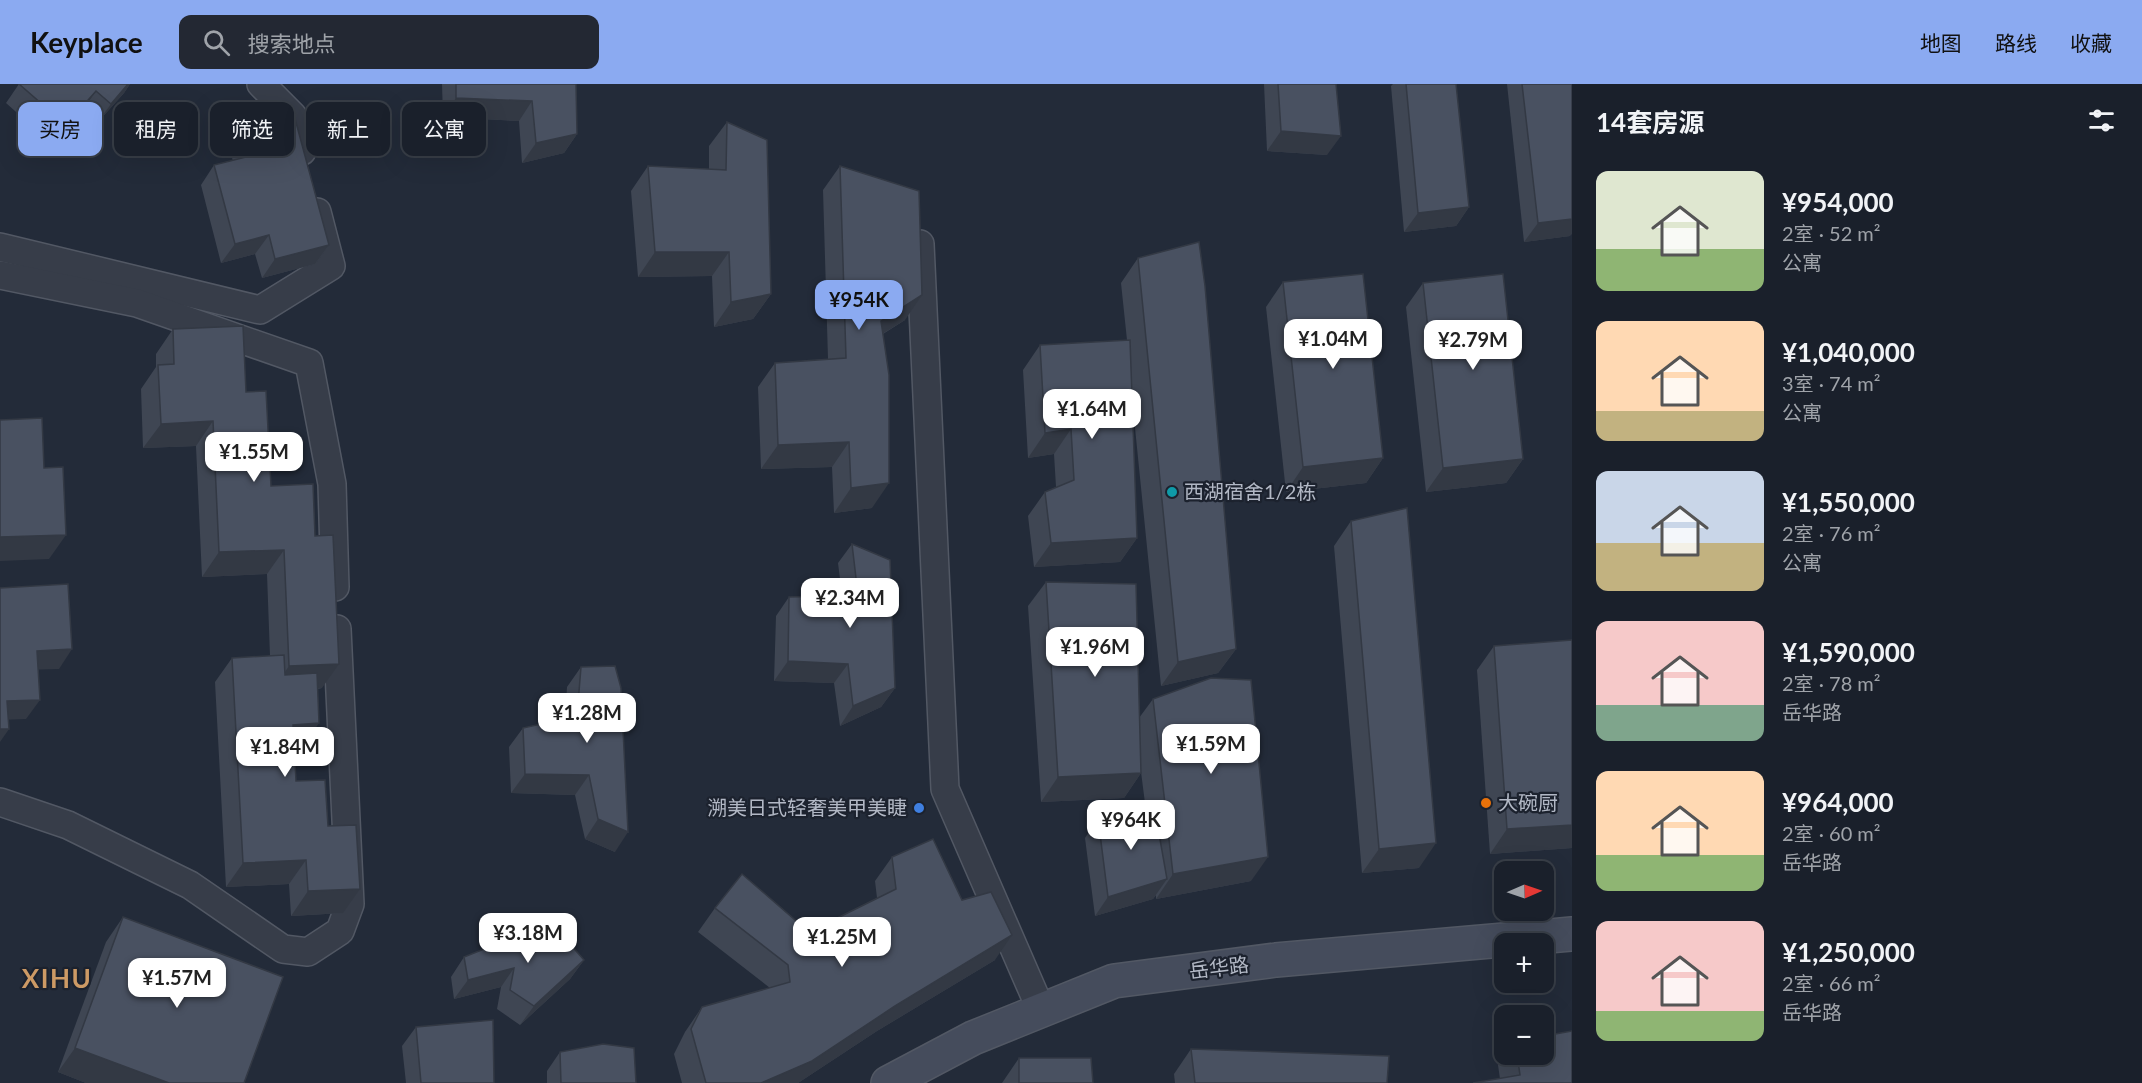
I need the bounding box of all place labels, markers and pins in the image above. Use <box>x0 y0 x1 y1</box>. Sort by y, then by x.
pin: ¥954K <box>817 280 901 331</box>
pin: ¥1.04M <box>1284 319 1382 370</box>
pin: ¥2.79M <box>1424 320 1522 371</box>
pin: ¥1.64M <box>1043 389 1141 440</box>
pin: ¥1.55M <box>205 432 303 483</box>
place label: 西湖宿舍1/2栋 <box>1184 479 1316 503</box>
marker: 西湖宿舍1/2栋 <box>1165 485 1179 499</box>
pin: ¥2.34M <box>801 578 899 629</box>
pin: ¥1.96M <box>1046 627 1144 678</box>
pin: ¥1.28M <box>538 693 636 744</box>
pin: ¥1.59M <box>1162 724 1260 775</box>
pin: ¥1.84M <box>236 727 334 778</box>
place label: 大碗厨 <box>1498 790 1558 814</box>
place label: 溯美日式轻奢美甲美睫 <box>707 795 907 819</box>
marker: 大碗厨 <box>1479 796 1493 810</box>
pin: ¥964K <box>1089 800 1173 851</box>
marker: 溯美日式轻奢美甲美睫 <box>912 801 926 815</box>
pin: ¥3.18M <box>479 913 577 964</box>
pin: ¥1.25M <box>793 917 891 968</box>
pin: ¥1.57M <box>128 958 226 1009</box>

